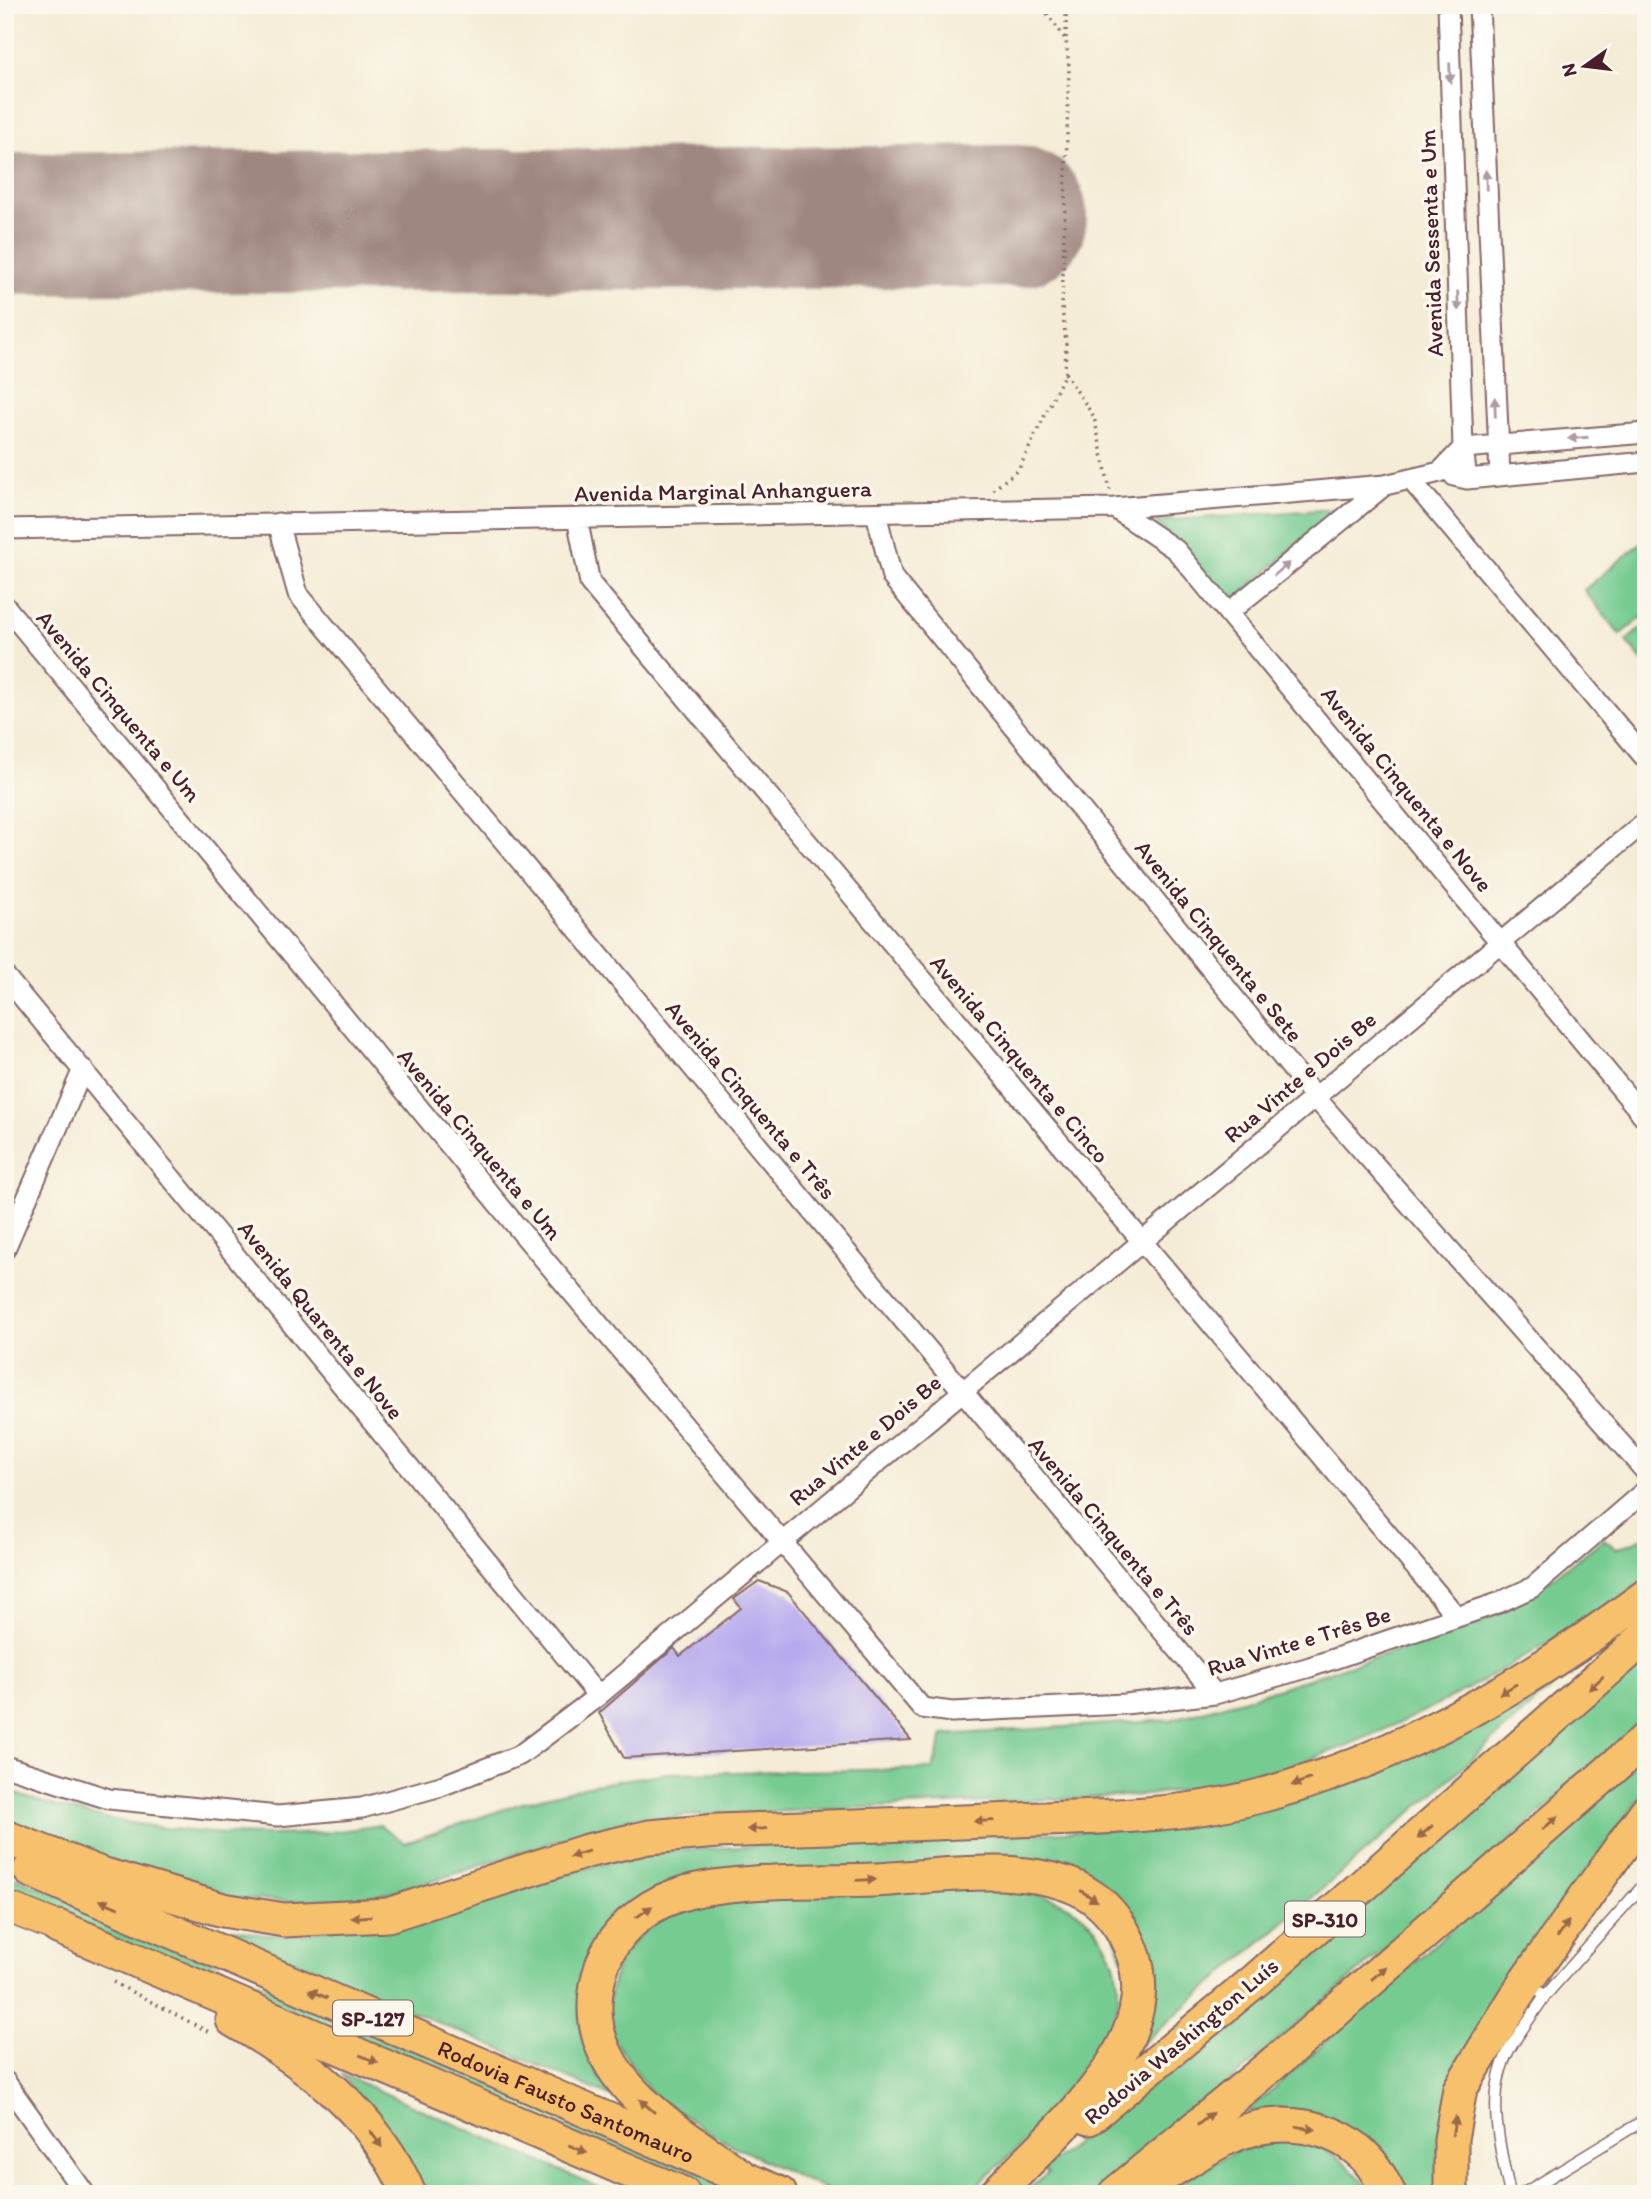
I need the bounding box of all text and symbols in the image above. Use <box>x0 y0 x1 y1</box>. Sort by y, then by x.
north arrow <box>1550 32 1620 102</box>
text: N <box>1556 61 1582 79</box>
one-way arrow <box>1444 63 1456 85</box>
street label: Avenida Sessenta e Um <box>1413 128 1449 357</box>
one-way arrow <box>1481 168 1492 190</box>
one-way arrow <box>1452 290 1463 312</box>
one-way arrow <box>1490 396 1501 418</box>
one-way arrow <box>1566 433 1588 444</box>
street label: Avenida Marginal Anhanguera <box>574 474 872 508</box>
one-way arrow <box>1274 562 1291 577</box>
street label: Avenida Cinquenta e Um <box>31 604 208 808</box>
street label: Avenida Cinquenta e Nove <box>1315 680 1499 898</box>
street label: Avenida Cinquenta e Sete <box>1129 834 1309 1048</box>
street label: Avenida Cinquenta e Cinco <box>925 949 1115 1169</box>
street label: Avenida Cinquenta e Três <box>660 995 842 1205</box>
street label: Rua Vinte e Dois Be <box>1218 1005 1382 1149</box>
street label: Avenida Cinquenta e Um <box>392 1042 569 1246</box>
street label: Avenida Quarenta e Nove <box>232 1215 410 1425</box>
street label: Rua Vinte e Dois Be <box>783 1368 947 1512</box>
street label: Avenida Cinquenta e Três <box>1023 1431 1205 1641</box>
street label: Rua Vinte e Três Be <box>1204 1600 1394 1682</box>
one-way arrow <box>1588 1674 1605 1690</box>
one-way arrow <box>1498 1683 1517 1695</box>
one-way arrow <box>1290 1777 1311 1788</box>
one-way arrow <box>973 1815 995 1827</box>
one-way arrow <box>1541 1815 1559 1831</box>
one-way arrow <box>746 1824 768 1835</box>
one-way arrow <box>1416 1824 1433 1839</box>
one-way arrow <box>568 1849 589 1859</box>
one-way arrow <box>855 1875 877 1886</box>
one-way arrow <box>1079 1890 1098 1903</box>
one-way arrow <box>99 1898 119 1910</box>
road number: SP-310 <box>1285 1902 1365 1937</box>
one-way arrow <box>635 1906 653 1920</box>
one-way arrow <box>350 1912 372 1923</box>
one-way arrow <box>1556 1920 1570 1938</box>
street label: Rodovia Washington Luís <box>1078 1951 1284 2131</box>
one-way arrow <box>1370 1965 1388 1981</box>
one-way arrow <box>307 1989 328 2000</box>
road number: SP-127 <box>333 2000 413 2036</box>
street label: Rodovia Fausto Santomauro <box>433 2034 699 2169</box>
one-way arrow <box>358 2054 379 2065</box>
one-way arrow <box>638 2098 656 2114</box>
one-way arrow <box>1196 2112 1214 2127</box>
one-way arrow <box>1448 2115 1459 2137</box>
one-way arrow <box>1295 2122 1317 2133</box>
one-way arrow <box>369 2130 383 2148</box>
one-way arrow <box>567 2144 588 2155</box>

